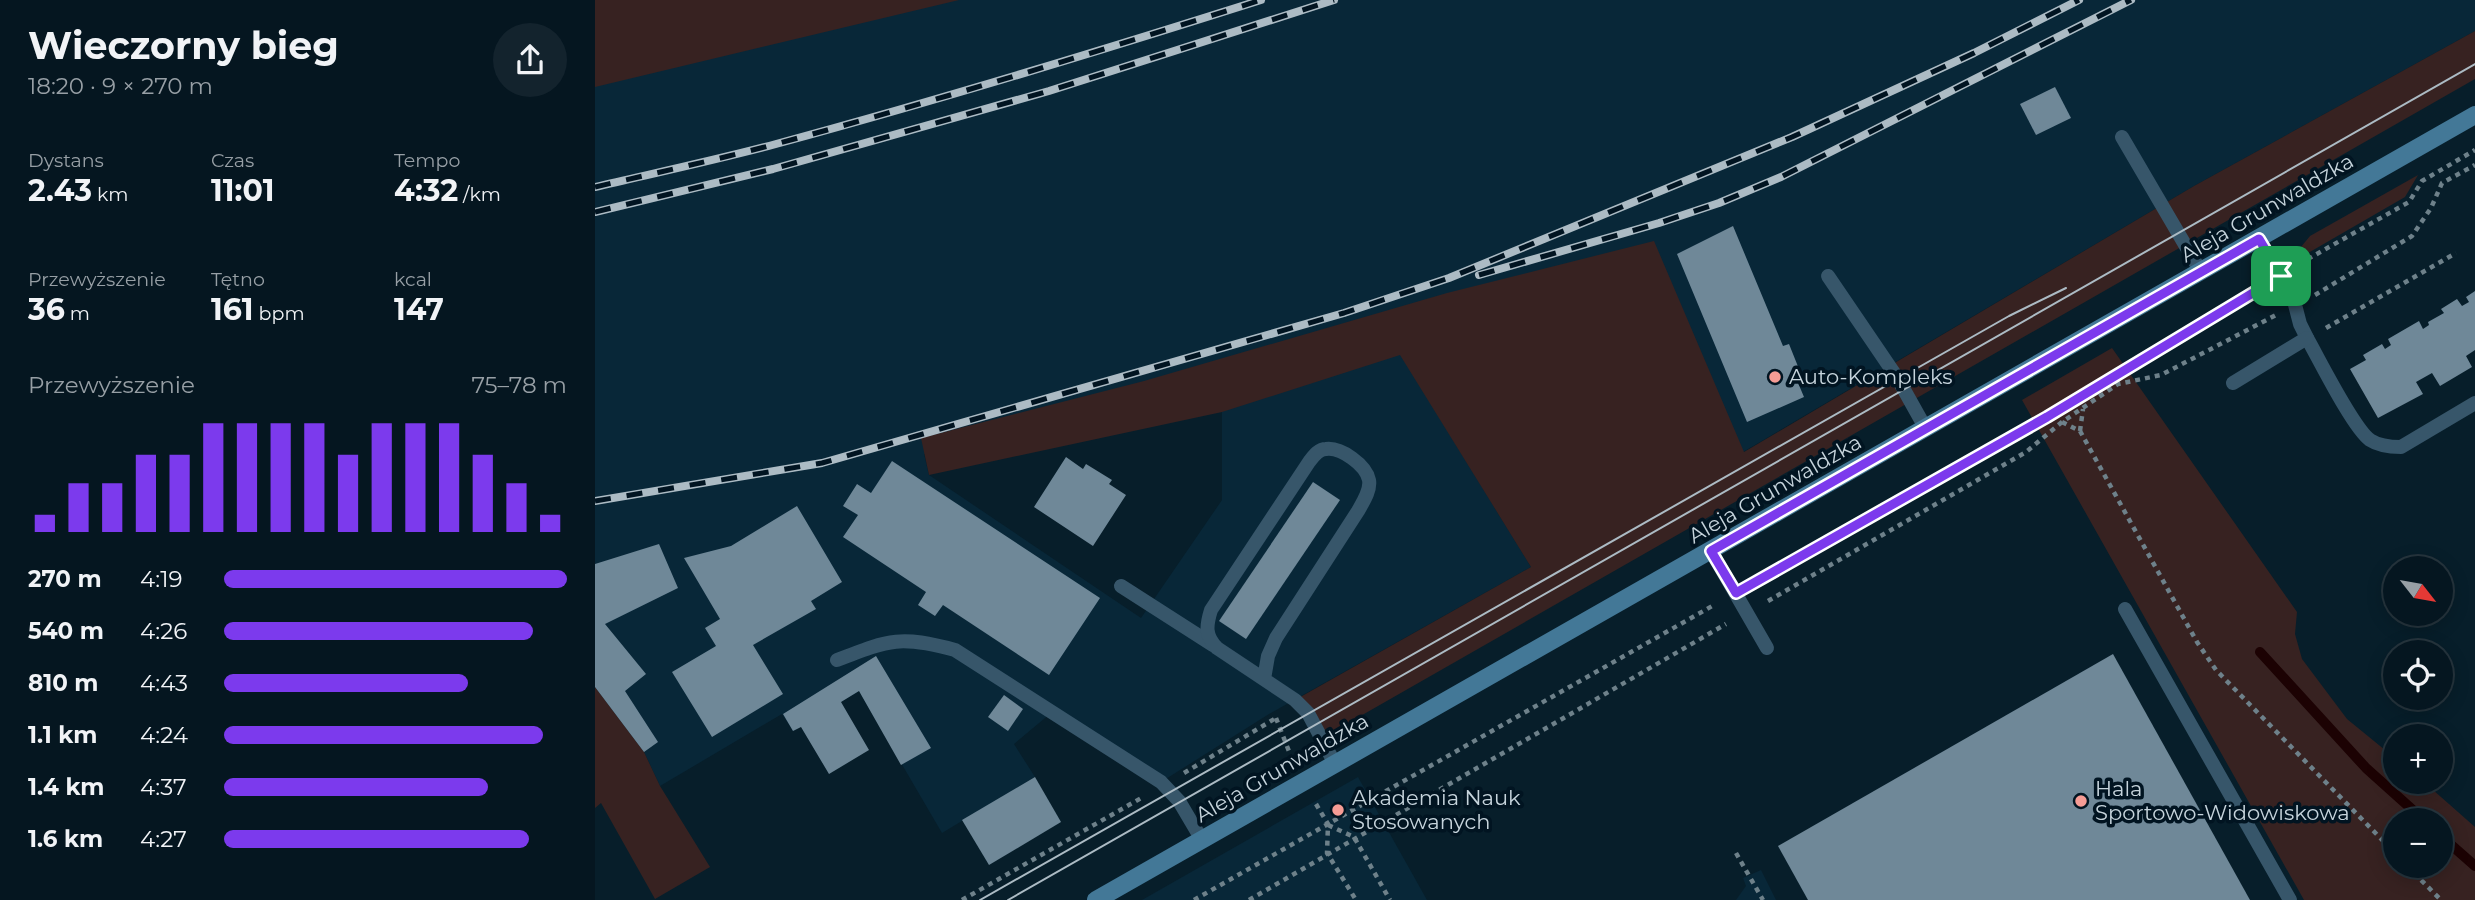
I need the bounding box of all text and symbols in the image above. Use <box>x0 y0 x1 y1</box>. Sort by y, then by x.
text: Wieczorny bieg <box>28 22 339 69</box>
button: share <box>493 23 567 97</box>
text: 18:20 · 9 × 270 m <box>28 72 213 100</box>
street label: Aleja Grunwaldzka <box>2176 148 2358 267</box>
text: Dystans <box>28 149 104 172</box>
text: Czas <box>211 149 254 172</box>
text: Tempo <box>394 149 460 172</box>
text: 2.43 <box>28 172 92 209</box>
text: 11:01 <box>211 172 274 209</box>
text: 4:32 <box>394 172 458 209</box>
text: km <box>92 183 128 206</box>
text: /km <box>458 183 501 206</box>
pin <box>2251 246 2311 306</box>
icon: arrive <box>2262 257 2300 295</box>
text: Przewyższenie <box>28 268 166 291</box>
text: Tętno <box>211 268 265 291</box>
text: kcal <box>394 268 432 291</box>
text: 36 <box>28 291 65 328</box>
text: 161 <box>211 291 254 328</box>
text: 147 <box>394 291 444 328</box>
text: m <box>65 302 90 325</box>
text: bpm <box>254 302 305 325</box>
place label: Auto-Kompleks <box>1789 364 1952 389</box>
marker: Auto-Kompleks <box>1767 369 1783 385</box>
text: Przewyższenie <box>28 371 195 399</box>
text: 75–78 m <box>471 371 567 399</box>
street label: Aleja Grunwaldzka <box>1684 429 1866 548</box>
north arrow <box>2383 556 2453 626</box>
map controls <box>2383 556 2453 878</box>
text: 270 m <box>28 565 102 593</box>
text: 4:19 <box>140 565 183 593</box>
text: 540 m <box>28 617 104 645</box>
text: 4:26 <box>140 617 187 645</box>
button: locate <box>2383 640 2453 710</box>
text: 810 m <box>28 669 98 697</box>
text: 4:43 <box>140 669 188 697</box>
street label: Aleja Grunwaldzka <box>1191 708 1373 827</box>
text: 1.1 km <box>28 721 97 749</box>
text: 4:24 <box>140 721 188 749</box>
button: + <box>2383 724 2453 794</box>
text: 1.4 km <box>28 773 105 801</box>
text: 4:37 <box>140 773 186 801</box>
place label: Hala Sportowo-Widowiskowa <box>2095 776 2350 825</box>
place label: Akademia Nauk Stosowanych <box>1352 785 1521 834</box>
marker: Hala Sportowo-Widowiskowa <box>2073 793 2089 809</box>
marker: Akademia Nauk Stosowanych <box>1330 802 1346 818</box>
button: − <box>2383 808 2453 878</box>
text: 1.6 km <box>28 825 103 853</box>
text: 4:27 <box>140 825 187 853</box>

